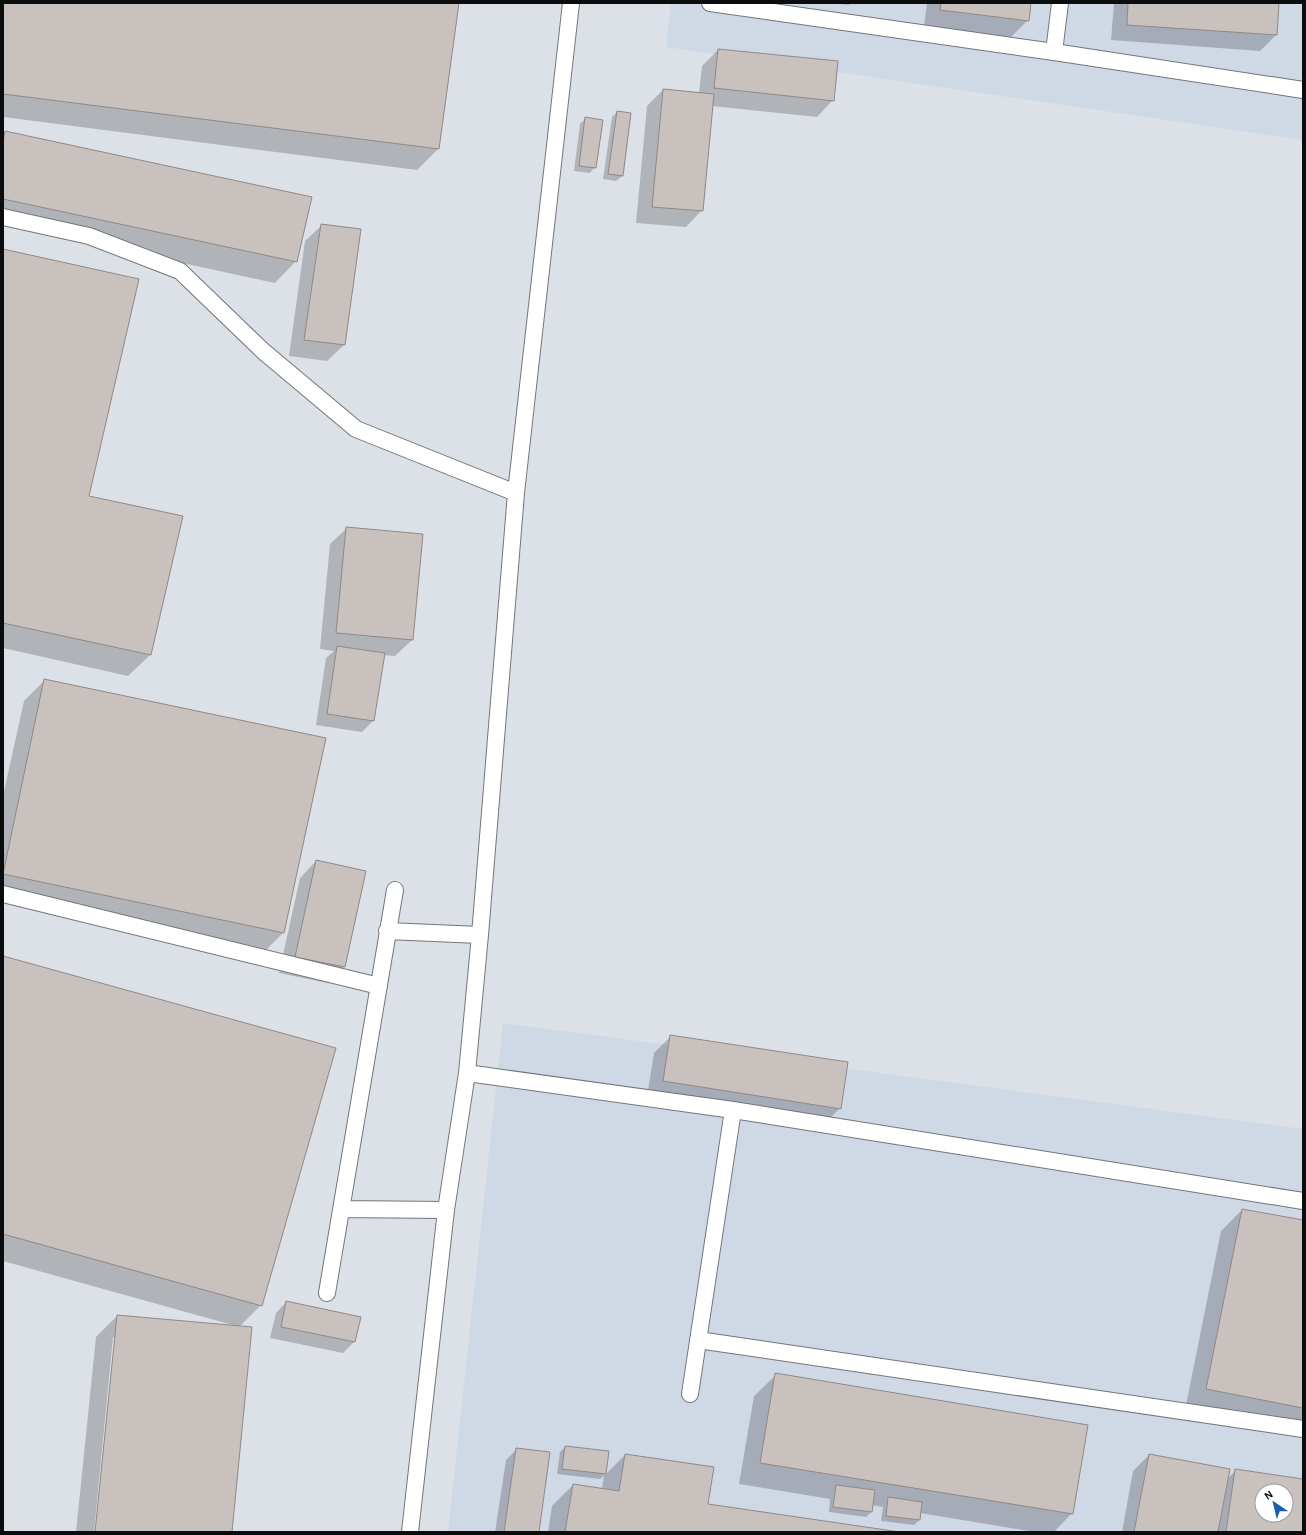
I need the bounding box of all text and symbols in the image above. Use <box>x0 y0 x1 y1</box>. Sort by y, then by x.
north arrow <box>1254 1483 1294 1523</box>
text: N <box>1262 1489 1275 1502</box>

